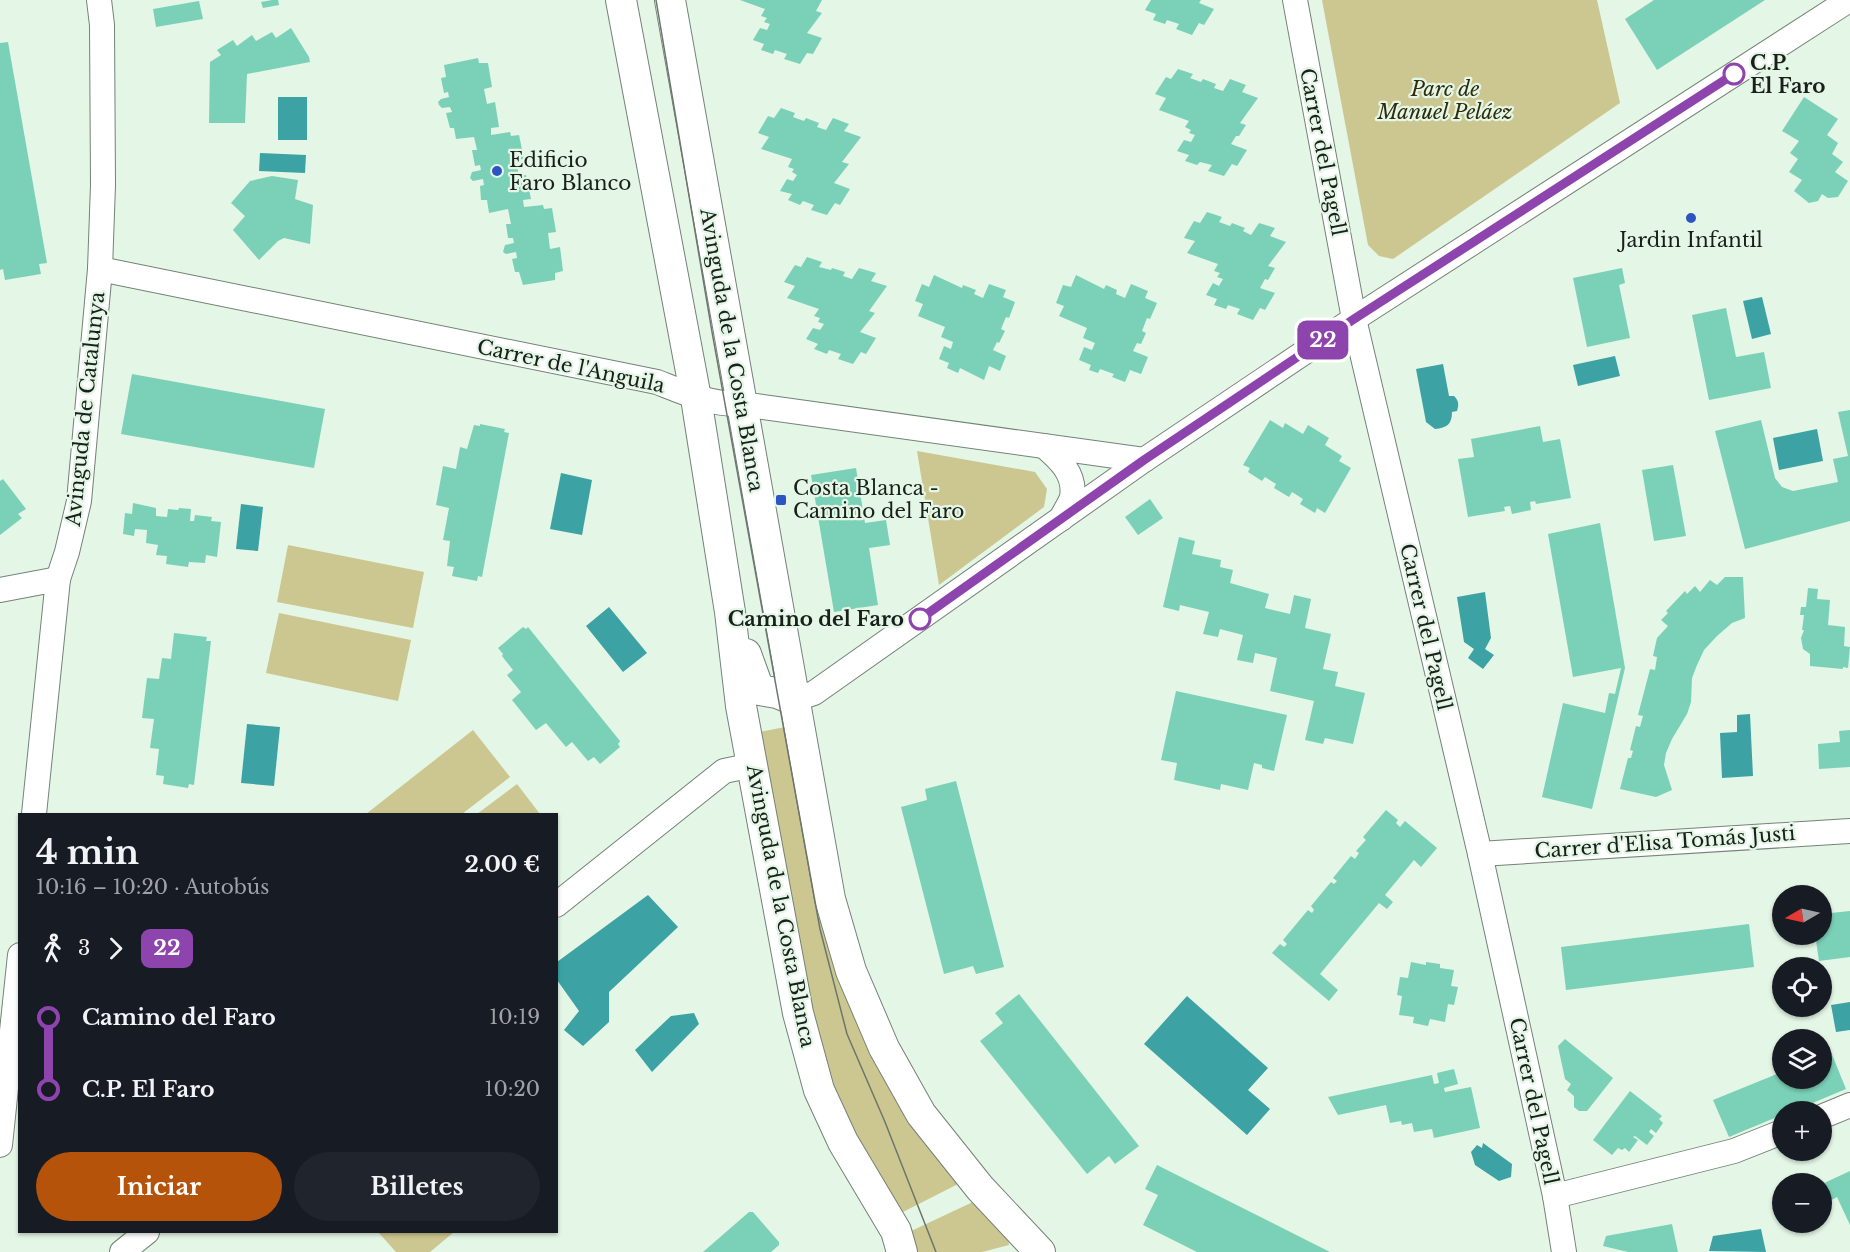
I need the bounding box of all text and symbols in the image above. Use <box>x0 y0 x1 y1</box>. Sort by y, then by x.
place label: C.P. El Faro <box>1750 51 1826 98</box>
marker: C.P. El Faro <box>1723 63 1745 85</box>
street label: Carrer del Pagell <box>1295 66 1351 238</box>
park label: Parc de Manuel Peláez <box>1377 77 1512 124</box>
place label: Edificio Faro Blanco <box>509 148 631 195</box>
marker: Edificio Faro Blanco <box>490 164 504 178</box>
street label: Avinguda de la Costa Blanca <box>695 205 769 494</box>
marker: Jardin Infantil <box>1684 211 1698 225</box>
place label: Jardin Infantil <box>1616 228 1763 252</box>
street label: Avinguda de Catalunya <box>61 289 109 529</box>
line badge: 22 <box>1296 320 1350 360</box>
text: 22 <box>1309 327 1337 353</box>
street label: Carrer de l'Anguila <box>475 334 668 398</box>
place label: Costa Blanca - Camino del Faro <box>793 476 964 523</box>
marker: Costa Blanca - Camino del Faro <box>774 493 788 507</box>
street label: Carrer del Pagell <box>1395 541 1457 713</box>
place label: Camino del Faro <box>728 607 904 631</box>
marker: Camino del Faro <box>909 608 931 630</box>
street label: Avinguda de la Costa Blanca <box>742 762 820 1050</box>
street label: Carrer d'Elisa Tomás Justi <box>1534 821 1796 863</box>
text: 4 min <box>36 832 139 873</box>
text: 2.00 € <box>465 851 540 878</box>
text: 10:16 – 10:20 · Autobús <box>36 875 269 899</box>
north arrow <box>1772 885 1832 945</box>
map controls <box>1772 885 1832 1233</box>
icon: walk <box>36 932 69 965</box>
icon: forward <box>99 932 132 965</box>
text: 22 <box>153 935 181 961</box>
text: 3 <box>78 936 90 960</box>
button: locate <box>1772 957 1832 1017</box>
text: Camino del Faro <box>82 1004 276 1031</box>
text: 10:19 <box>489 1005 540 1029</box>
street label: Carrer del Pagell <box>1505 1015 1563 1187</box>
button: layers <box>1772 1029 1832 1089</box>
text: C.P. El Faro <box>82 1076 215 1103</box>
text: 10:20 <box>485 1077 540 1101</box>
button: + <box>1772 1101 1832 1161</box>
button: Iniciar <box>36 1152 282 1221</box>
button: Billetes <box>294 1152 540 1221</box>
button: − <box>1772 1173 1832 1233</box>

